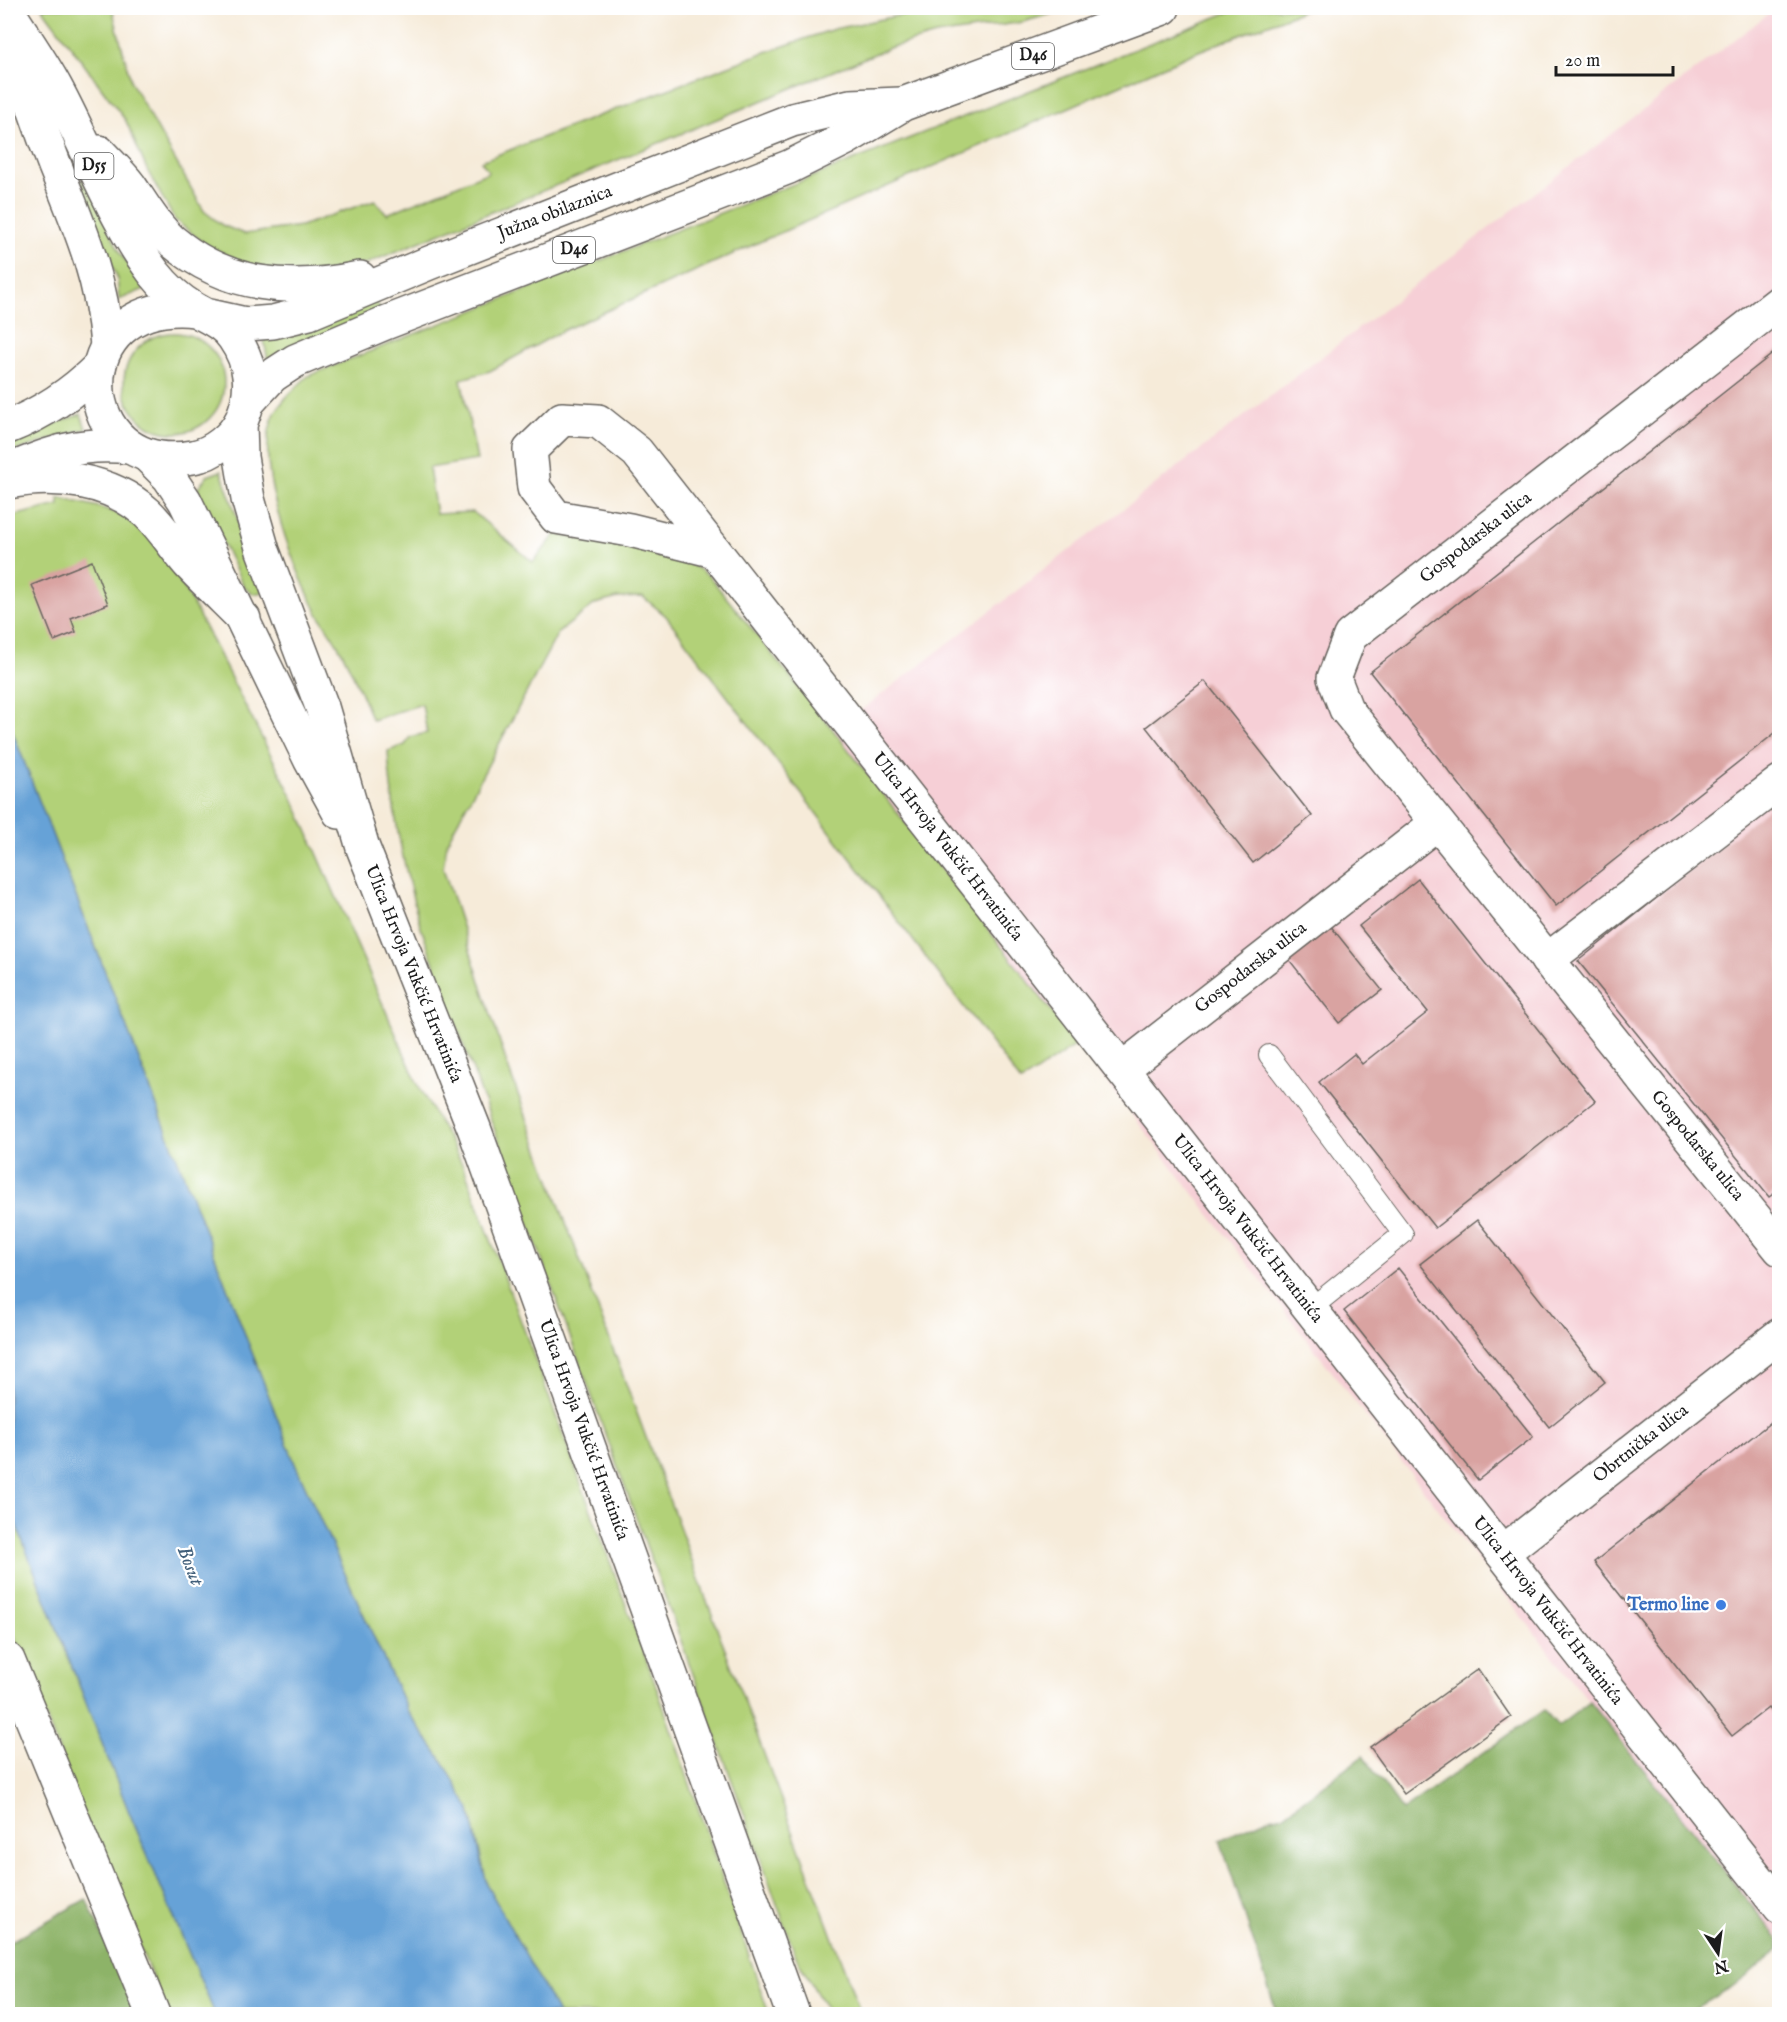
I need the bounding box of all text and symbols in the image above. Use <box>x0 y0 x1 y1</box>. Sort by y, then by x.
scale bar <box>1556 39 1673 77</box>
road number: D46 <box>1012 43 1054 69</box>
text: 20 m <box>1565 50 1600 73</box>
road number: D55 <box>74 153 113 179</box>
street label: Južna obilaznica <box>493 181 616 246</box>
road number: D46 <box>553 237 595 263</box>
street label: Gospodarska ulica <box>1415 487 1537 589</box>
street label: Ulica Hrvoja Vukčić Hrvatinića <box>866 748 1028 946</box>
street label: Ulica Hrvoja Vukčić Hrvatinića <box>359 862 467 1087</box>
street label: Gospodarska ulica <box>1190 917 1312 1019</box>
street label: Gospodarska ulica <box>1645 1086 1749 1206</box>
street label: Ulica Hrvoja Vukčić Hrvatinića <box>1166 1130 1328 1328</box>
street label: Ulica Hrvoja Vukčić Hrvatinića <box>532 1317 634 1544</box>
street label: Obrtnička ulica <box>1589 1399 1694 1489</box>
street label: Ulica Hrvoja Vukčić Hrvatinića <box>1466 1512 1628 1710</box>
water label: Bosut <box>171 1542 210 1591</box>
place label: Termo line <box>1627 1594 1710 1617</box>
marker: Termo line <box>1714 1598 1728 1612</box>
north arrow <box>1688 1923 1748 1983</box>
text: N <box>1712 1954 1731 1977</box>

